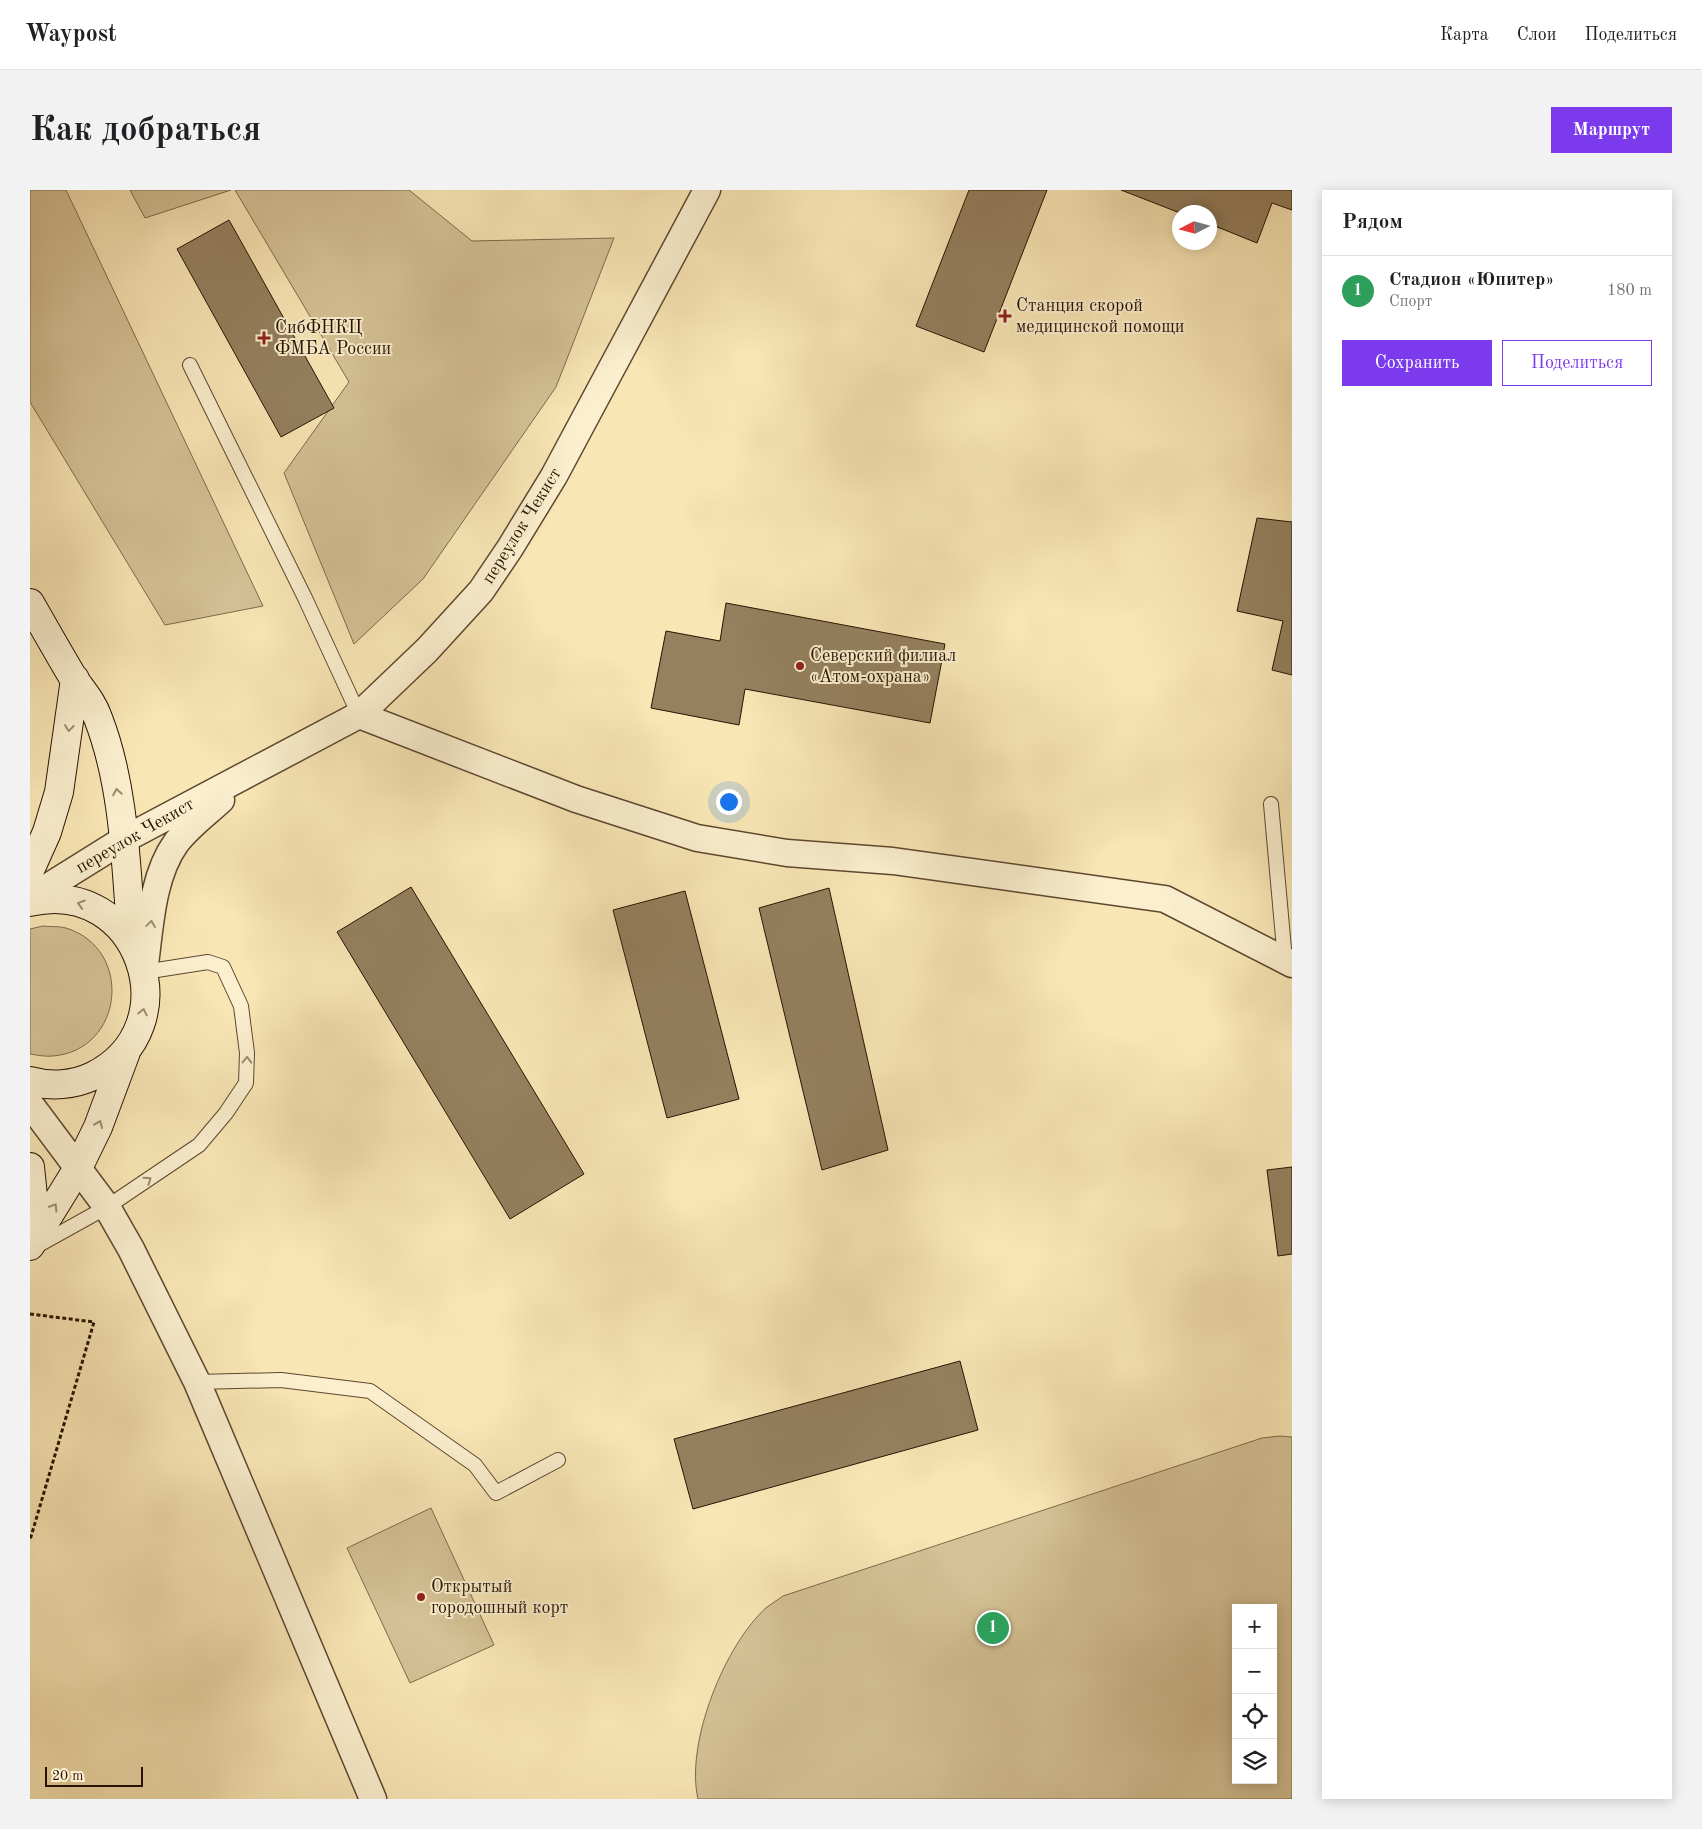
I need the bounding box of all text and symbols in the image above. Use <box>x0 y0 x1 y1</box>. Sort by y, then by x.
text: Waypost <box>25 23 117 47</box>
text: Карта <box>1440 26 1489 44</box>
text: Слои <box>1517 26 1556 44</box>
text: Поделиться <box>1584 26 1677 44</box>
button: Маршрут <box>1551 107 1672 153</box>
text: Как добраться <box>30 113 261 148</box>
north arrow <box>1172 205 1217 250</box>
text: Рядом <box>1342 212 1403 233</box>
text: Стадион «Юпитер» <box>1389 271 1555 290</box>
text: 1 <box>1353 283 1363 299</box>
text: 180 m <box>1607 283 1652 299</box>
text: Спорт <box>1389 294 1432 310</box>
place label: Станция скорой медицинской помощи <box>1016 297 1185 336</box>
marker: Станция скорой медицинской помощи <box>998 309 1012 323</box>
place label: СибФНКЦ ФМБА России <box>275 319 391 358</box>
marker: СибФНКЦ ФМБА России <box>257 331 271 345</box>
button: Сохранить <box>1342 340 1492 386</box>
button: Поделиться <box>1502 340 1652 386</box>
street label: переулок Чекист <box>479 465 565 587</box>
place label: Северский филиал «Атом-охрана» <box>810 647 956 686</box>
marker: Северский филиал «Атом-охрана» <box>794 660 806 672</box>
one-way arrow <box>64 724 75 732</box>
one-way arrow <box>113 787 123 796</box>
your location <box>716 789 742 815</box>
street label: переулок Чекист <box>73 795 197 877</box>
one-way arrow <box>77 899 86 909</box>
one-way arrow <box>145 920 155 928</box>
one-way arrow <box>137 1007 147 1016</box>
one-way arrow <box>241 1056 252 1064</box>
one-way arrow <box>92 1120 103 1129</box>
one-way arrow <box>142 1176 151 1186</box>
one-way arrow <box>48 1204 58 1213</box>
place label: Открытый городошный корт <box>431 1578 568 1617</box>
marker: Открытый городошный корт <box>415 1591 427 1603</box>
map controls <box>1232 1604 1277 1784</box>
button: + <box>1232 1604 1277 1649</box>
pin: 1 <box>977 1609 1009 1647</box>
button: − <box>1232 1649 1277 1694</box>
button: locate <box>1232 1694 1277 1739</box>
button: layers <box>1232 1739 1277 1784</box>
scale bar <box>45 1764 142 1787</box>
text: 20 m <box>52 1769 83 1783</box>

